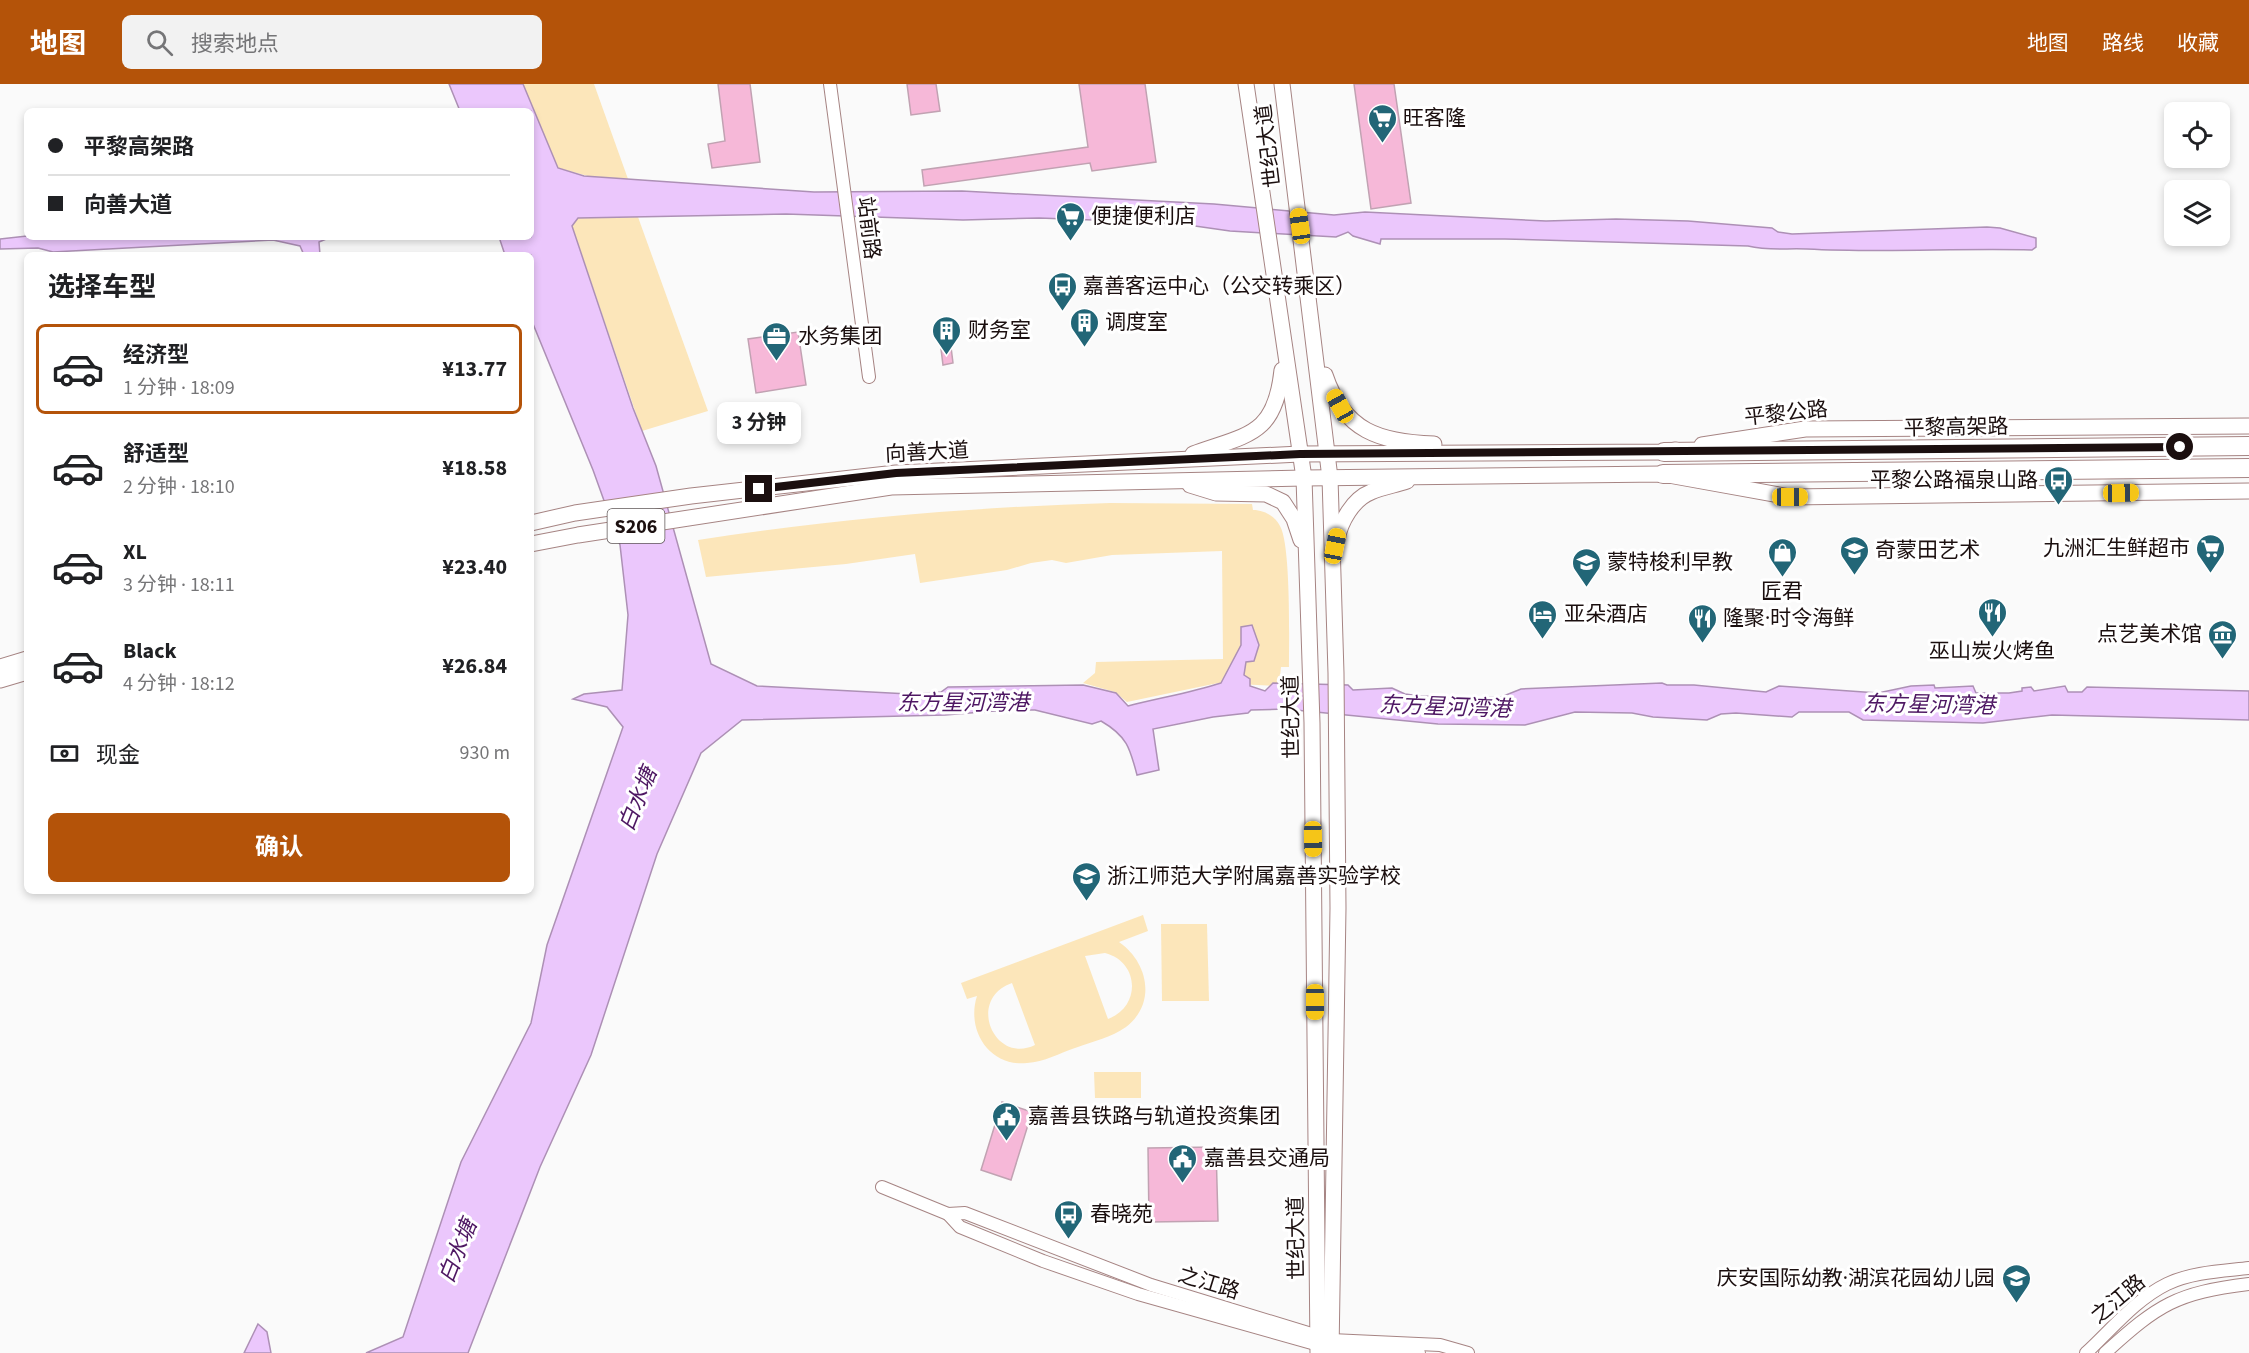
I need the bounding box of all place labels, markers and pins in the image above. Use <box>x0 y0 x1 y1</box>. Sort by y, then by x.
supermarket icon: 旺客隆 <box>1366 102 1398 144</box>
place label: 旺客隆 <box>1403 103 1466 133</box>
supermarket icon: 便捷便利店 <box>1054 200 1086 242</box>
place label: 便捷便利店 <box>1091 201 1196 231</box>
bus stop icon: 嘉善客运中心（公交转乘区） <box>1046 270 1078 312</box>
place label: 嘉善客运中心（公交转乘区） <box>1083 271 1356 301</box>
building icon: 调度室 <box>1068 306 1100 348</box>
place label: 调度室 <box>1105 307 1168 337</box>
building icon: 财务室 <box>931 314 963 356</box>
place label: 财务室 <box>968 315 1031 345</box>
office icon: 水务集团 <box>761 320 793 362</box>
place label: 水务集团 <box>798 321 882 351</box>
bus stop icon: 平黎公路福泉山路 <box>2043 464 2075 506</box>
place label: 平黎公路福泉山路 <box>1870 465 2038 495</box>
supermarket icon: 九洲汇生鲜超市 <box>2195 532 2227 574</box>
place label: 九洲汇生鲜超市 <box>2043 533 2190 563</box>
school or university icon: 奇蒙田艺术 <box>1838 534 1870 576</box>
place label: 奇蒙田艺术 <box>1875 535 1980 565</box>
shop icon: 匠君 <box>1766 536 1798 578</box>
school or university icon: 蒙特梭利早教 <box>1570 546 1602 588</box>
place label: 蒙特梭利早教 <box>1607 547 1733 577</box>
place label: 匠君 <box>1761 576 1803 606</box>
restaurant icon: 巫山炭火烤鱼 <box>1976 596 2008 638</box>
hotel icon: 亚朵酒店 <box>1527 598 1559 640</box>
place label: 亚朵酒店 <box>1564 599 1648 629</box>
restaurant icon: 隆聚·时令海鲜 <box>1686 602 1718 644</box>
place label: 隆聚·时令海鲜 <box>1723 603 1854 633</box>
museum icon: 点艺美术馆 <box>2207 618 2239 660</box>
place label: 点艺美术馆 <box>2097 619 2202 649</box>
place label: 巫山炭火烤鱼 <box>1929 636 2055 666</box>
school or university icon: 浙江师范大学附属嘉善实验学校 <box>1070 860 1102 902</box>
place label: 浙江师范大学附属嘉善实验学校 <box>1107 861 1401 891</box>
public building icon: 嘉善县铁路与轨道投资集团 <box>991 1100 1023 1142</box>
place label: 嘉善县铁路与轨道投资集团 <box>1028 1101 1280 1131</box>
public building icon: 嘉善县交通局 <box>1167 1142 1199 1184</box>
place label: 嘉善县交通局 <box>1204 1143 1330 1173</box>
bus stop icon: 春晓苑 <box>1053 1198 1085 1240</box>
place label: 春晓苑 <box>1090 1199 1153 1229</box>
school or university icon: 庆安国际幼教·湖滨花园幼儿园 <box>2000 1262 2032 1304</box>
place label: 庆安国际幼教·湖滨花园幼儿园 <box>1717 1263 1995 1293</box>

